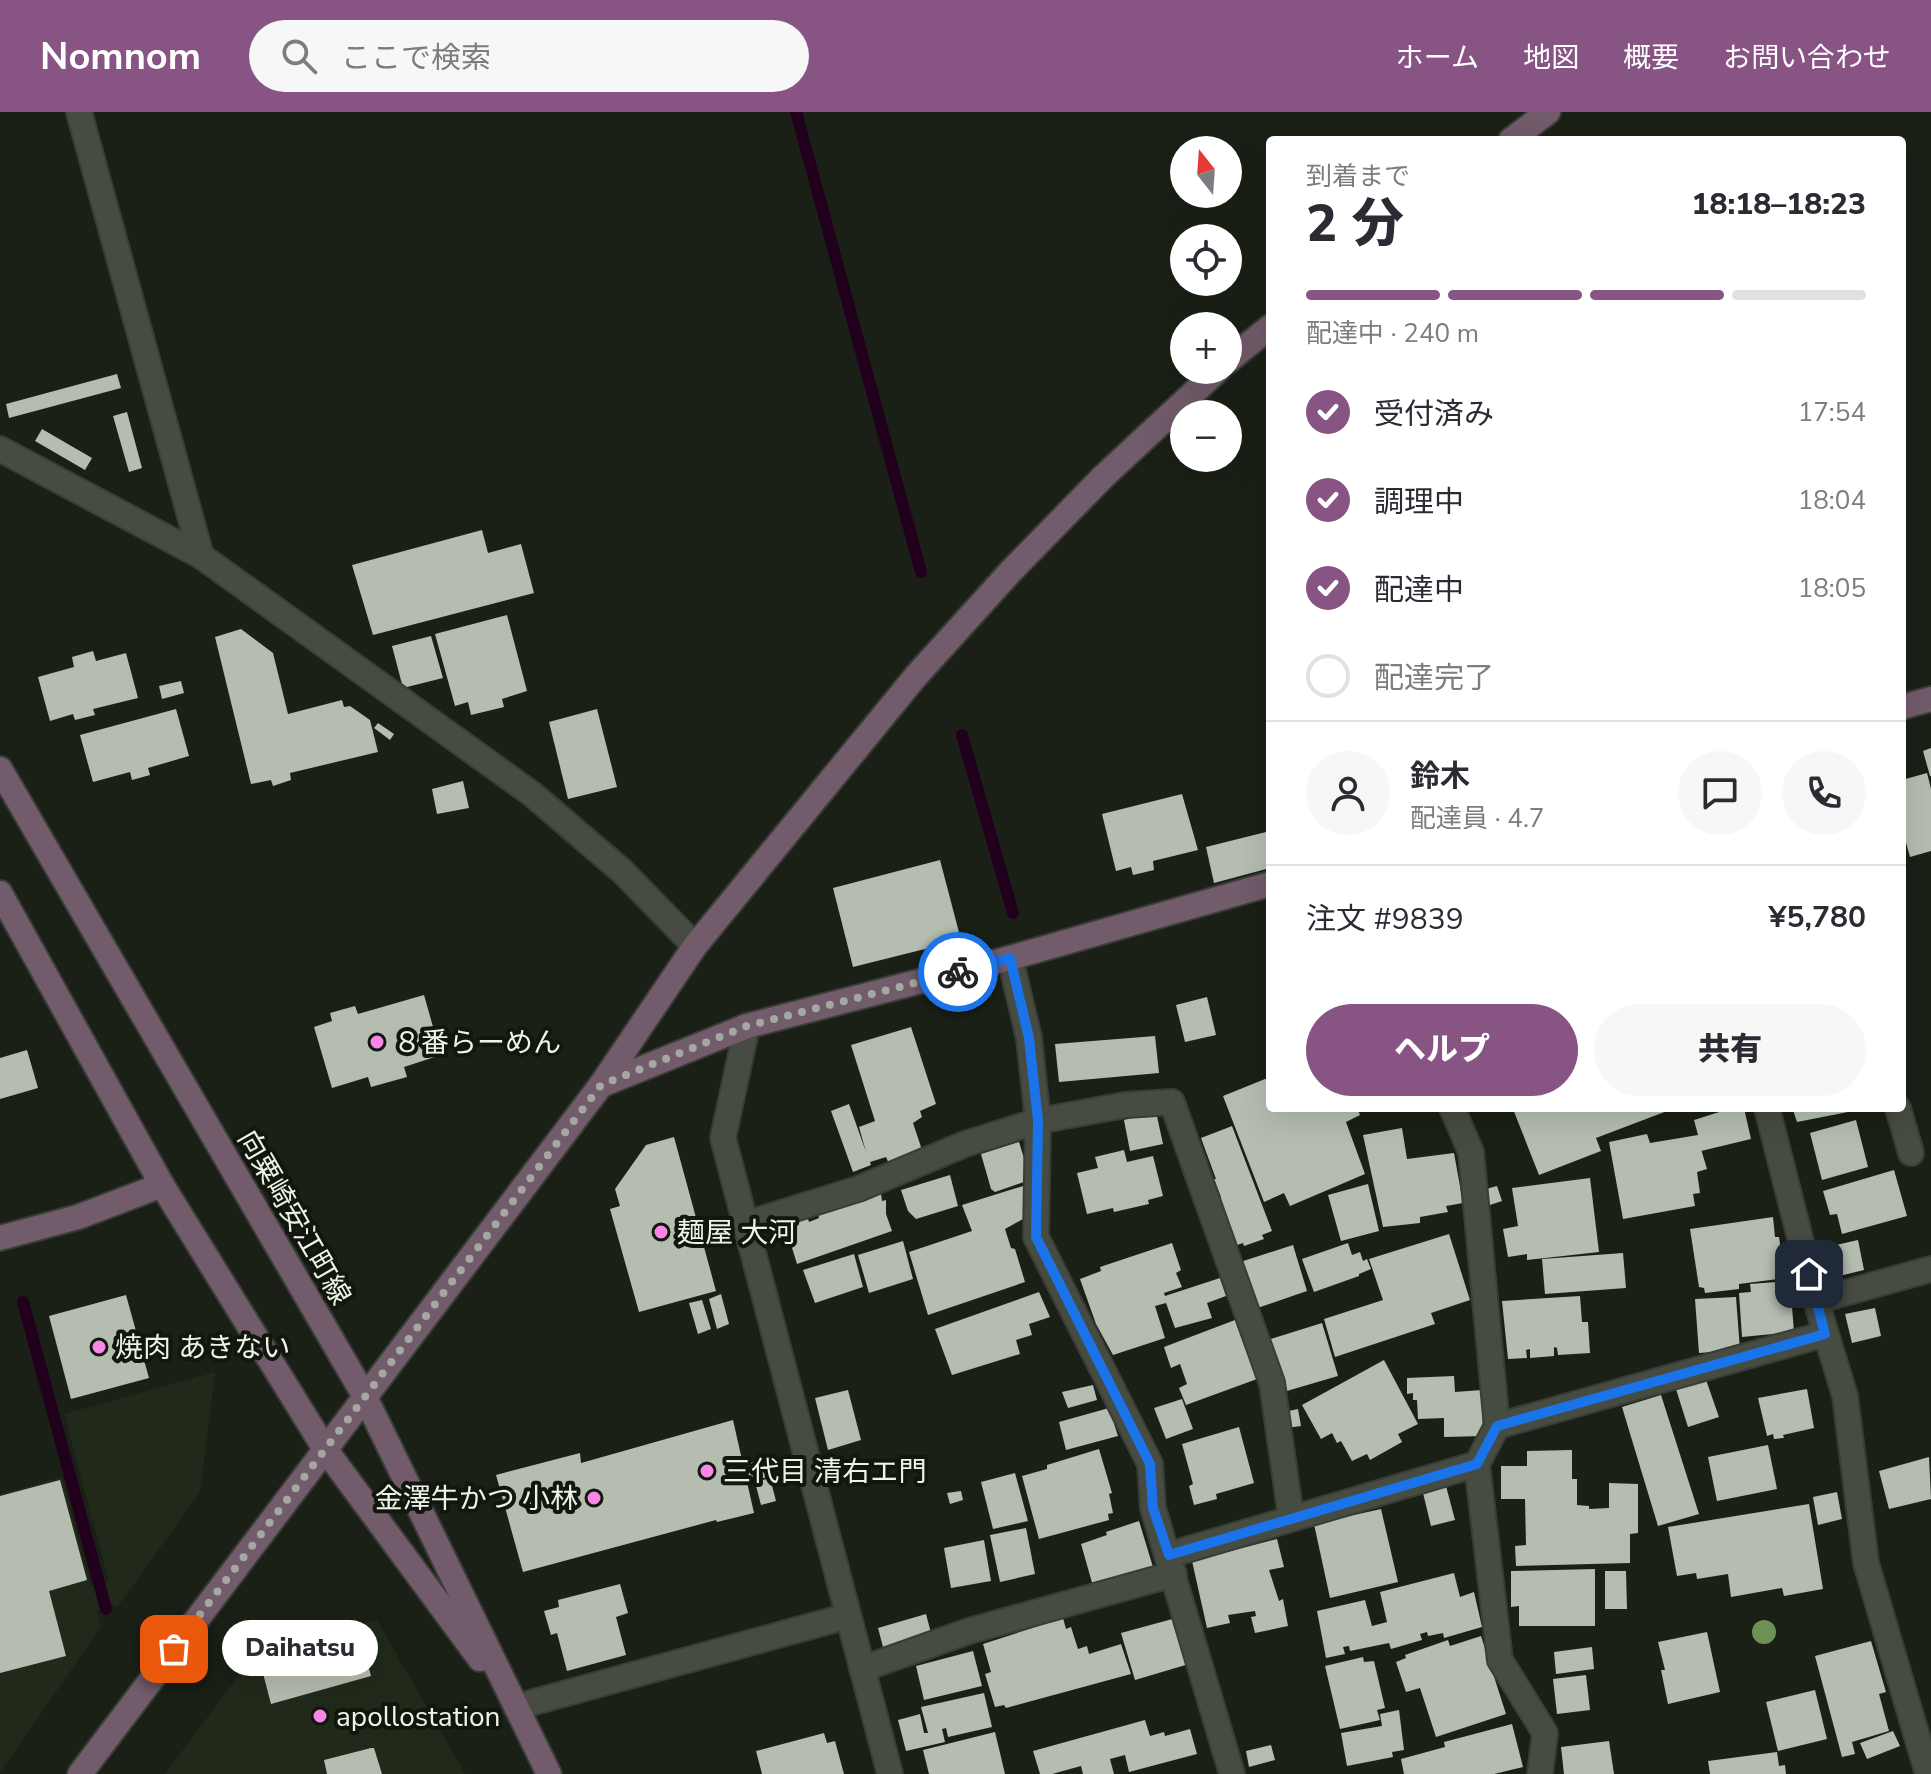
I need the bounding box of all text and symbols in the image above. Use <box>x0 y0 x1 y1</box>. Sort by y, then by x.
search box <box>249 20 809 92</box>
text: Nomnom <box>40 31 201 82</box>
icon: search <box>277 34 321 78</box>
text: ここで検索 <box>341 38 491 79</box>
text: ホーム <box>1396 39 1479 77</box>
text: 地図 <box>1523 39 1579 77</box>
text: 概要 <box>1623 39 1679 77</box>
text: お問い合わせ <box>1723 39 1891 77</box>
north arrow <box>1170 136 1242 208</box>
map controls <box>1170 136 1242 472</box>
text: 到着まで <box>1306 159 1410 194</box>
text: 18:18–18:23 <box>1691 184 1866 225</box>
text: 2 分 <box>1306 188 1404 259</box>
button: locate <box>1170 224 1242 296</box>
button: + <box>1170 312 1242 384</box>
text: 配達中 · 240 m <box>1306 316 1479 351</box>
icon: check <box>1306 390 1350 434</box>
text: 受付済み <box>1374 394 1494 435</box>
text: 17:54 <box>1798 395 1866 430</box>
button: − <box>1170 400 1242 472</box>
icon: check <box>1306 478 1350 522</box>
text: 調理中 <box>1374 482 1464 523</box>
text: 18:04 <box>1798 483 1866 518</box>
icon: check <box>1306 566 1350 610</box>
text: 配達中 <box>1374 570 1464 611</box>
text: 18:05 <box>1798 571 1866 606</box>
text: 配達完了 <box>1374 658 1494 699</box>
button: person <box>1306 751 1390 835</box>
button: chat <box>1678 751 1762 835</box>
button: phone <box>1782 751 1866 835</box>
text: 鈴木 <box>1410 756 1470 797</box>
text: 配達員 · 4.7 <box>1410 801 1544 836</box>
text: ¥5,780 <box>1769 897 1866 938</box>
text: 注文 #9839 <box>1306 899 1464 940</box>
courier <box>918 932 998 1012</box>
icon: bike <box>936 950 980 994</box>
button: ヘルプ <box>1306 1004 1578 1096</box>
button: 共有 <box>1594 1004 1866 1096</box>
place label: ８番らーめん <box>393 1024 561 1062</box>
marker: ８番らーめん <box>368 1033 386 1051</box>
street label: 向粟崎安江町線 <box>229 1123 360 1312</box>
place label: 麺屋 大河 <box>677 1214 796 1252</box>
marker: 麺屋 大河 <box>652 1223 670 1241</box>
pin <box>1775 1240 1843 1308</box>
icon: home <box>1787 1252 1831 1296</box>
place label: 焼肉 あきない <box>115 1329 290 1367</box>
marker: 焼肉 あきない <box>90 1338 108 1356</box>
place label: 三代目 清右エ門 <box>723 1453 926 1491</box>
marker: 三代目 清右エ門 <box>698 1462 716 1480</box>
place label: 金澤牛かつ 小林 <box>375 1480 578 1518</box>
marker: 金澤牛かつ 小林 <box>585 1489 603 1507</box>
pin <box>140 1615 208 1683</box>
callout: Daihatsu <box>222 1621 378 1677</box>
icon: bag <box>152 1627 196 1671</box>
text: Daihatsu <box>245 1630 355 1665</box>
place label: apollostation <box>336 1698 500 1736</box>
marker: apollostation <box>311 1707 329 1725</box>

